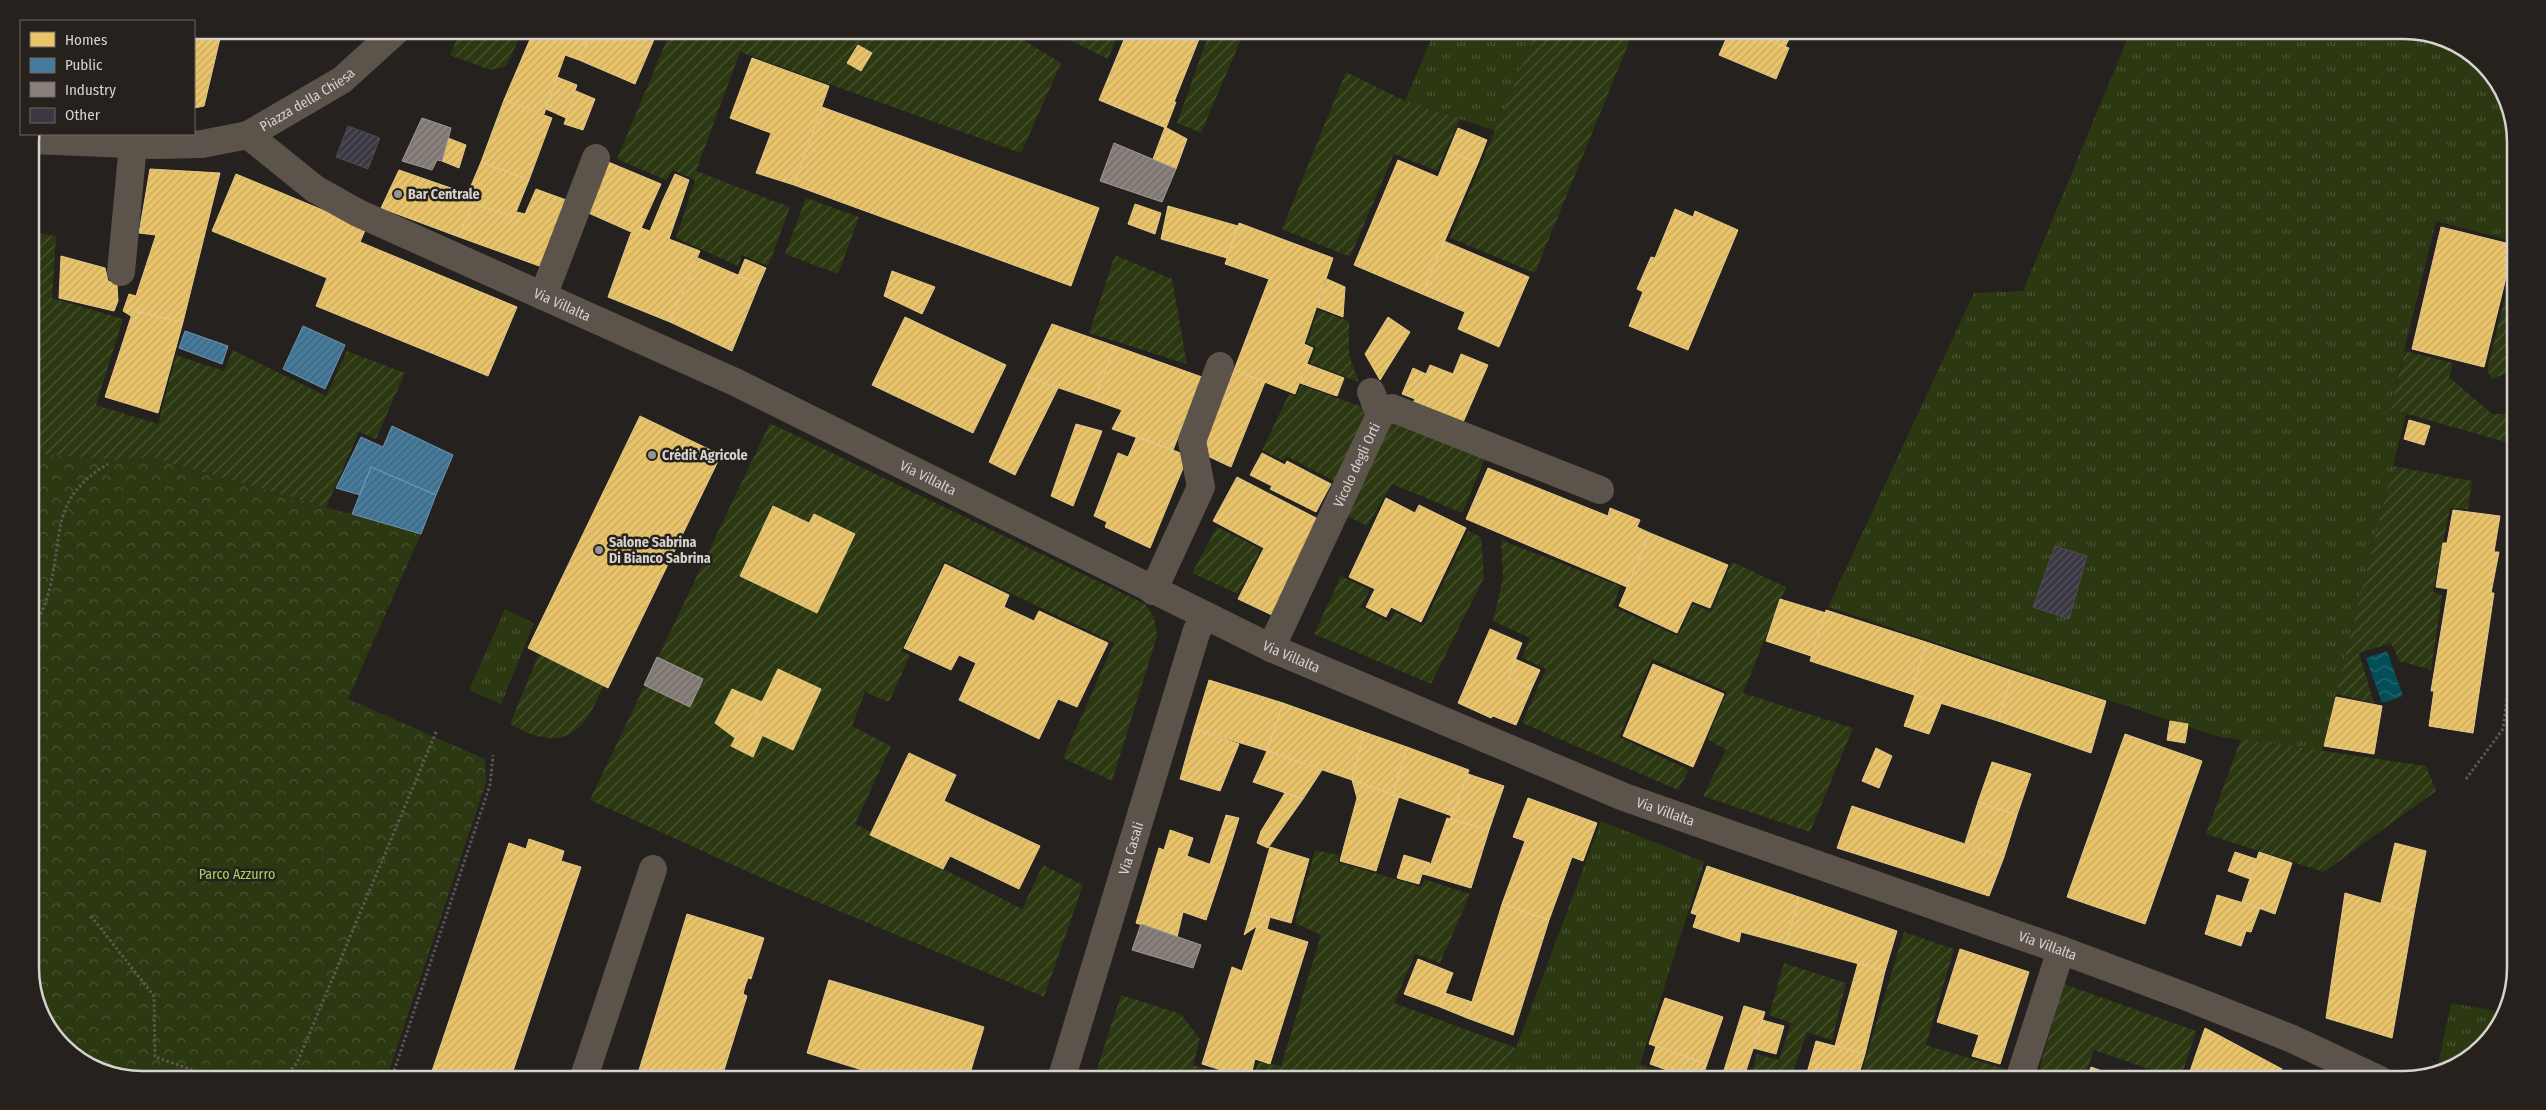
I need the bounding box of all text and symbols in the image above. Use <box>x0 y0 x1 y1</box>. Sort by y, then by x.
legend <box>20 20 195 135</box>
text: Homes <box>65 31 107 49</box>
text: Public <box>65 56 103 74</box>
street label: Piazza della Chiesa <box>257 64 358 135</box>
text: Industry <box>65 81 116 99</box>
text: Other <box>65 106 101 124</box>
place label: Bar Centrale <box>408 186 480 203</box>
marker: Bar Centrale <box>392 188 404 200</box>
street label: Via Villalta <box>531 284 593 325</box>
street label: Vicolo degli Orti <box>1330 420 1384 510</box>
place label: Crédit Agricole <box>662 447 748 464</box>
marker: Crédit Agricole <box>646 449 658 461</box>
street label: Via Villalta <box>897 457 959 499</box>
place label: Salone Sabrina Di Bianco Sabrina <box>609 534 711 567</box>
marker: Salone Sabrina Di Bianco Sabrina <box>593 544 605 556</box>
street label: Via Villalta <box>1260 637 1323 676</box>
street label: Via Villalta <box>1634 794 1697 830</box>
street label: Via Casali <box>1115 820 1147 877</box>
park label: Parco Azzurro <box>199 866 275 883</box>
street label: Via Villalta <box>2016 927 2079 964</box>

